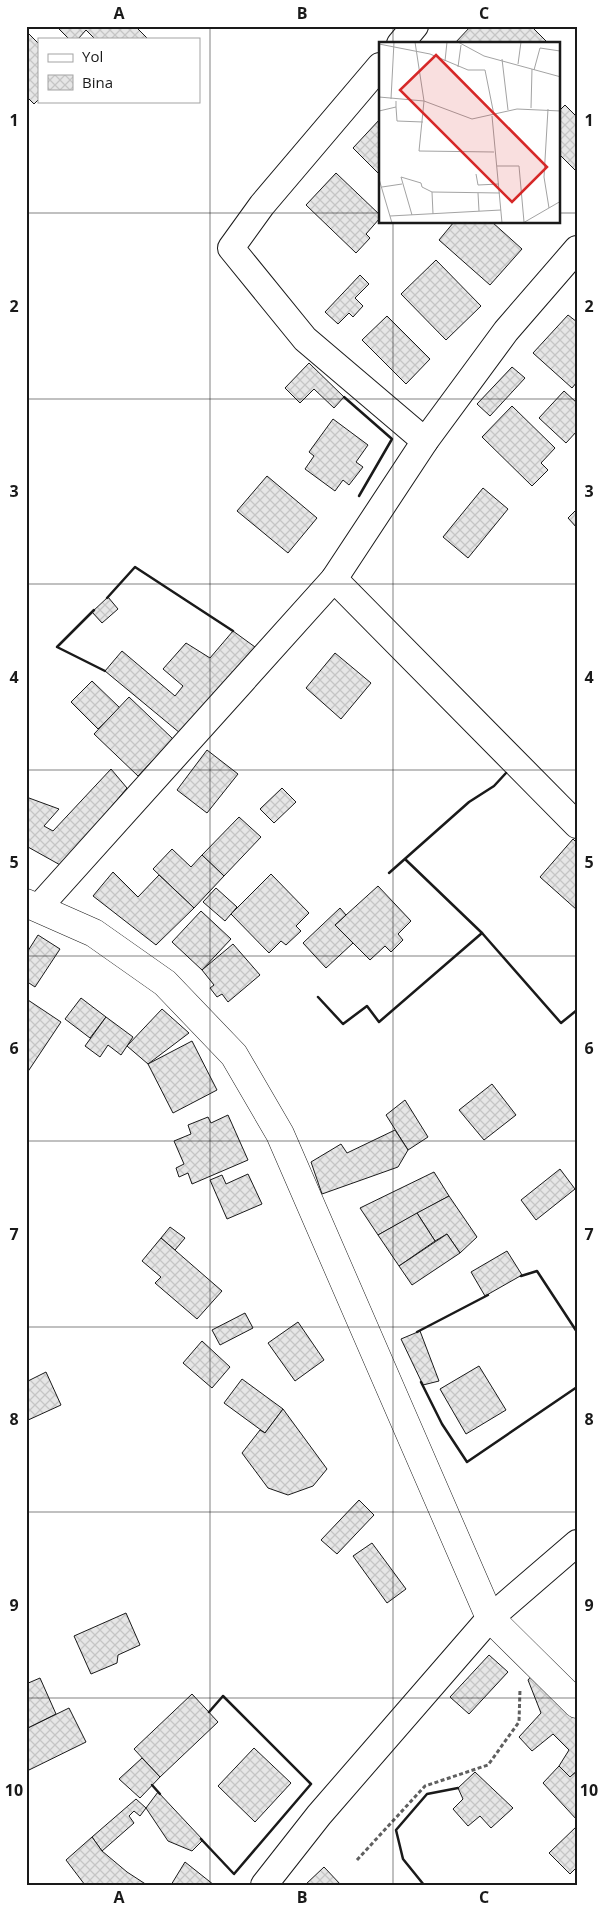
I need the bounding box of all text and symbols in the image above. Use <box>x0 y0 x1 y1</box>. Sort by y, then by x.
text: A <box>113 2 125 24</box>
text: B <box>297 2 307 24</box>
text: C <box>479 2 489 24</box>
legend <box>38 38 200 102</box>
inset map <box>379 42 560 224</box>
text: Yol <box>82 46 103 66</box>
text: Bina <box>82 72 113 92</box>
text: 1 <box>9 109 19 131</box>
text: 1 <box>584 109 594 131</box>
text: 2 <box>9 295 19 317</box>
text: 2 <box>584 295 594 317</box>
text: 3 <box>9 480 19 502</box>
text: 3 <box>584 480 594 502</box>
text: 4 <box>9 666 19 688</box>
text: 4 <box>584 666 594 688</box>
text: 5 <box>9 851 19 873</box>
text: 5 <box>584 851 594 873</box>
text: 6 <box>9 1037 19 1059</box>
text: 6 <box>584 1037 594 1059</box>
text: 7 <box>9 1223 19 1245</box>
text: 7 <box>584 1223 594 1245</box>
text: 8 <box>9 1408 19 1430</box>
text: 8 <box>584 1408 594 1430</box>
text: 9 <box>9 1594 19 1616</box>
text: 9 <box>584 1594 594 1616</box>
text: 10 <box>5 1779 23 1801</box>
text: 10 <box>580 1779 598 1801</box>
text: A <box>113 1886 125 1908</box>
text: B <box>297 1886 307 1908</box>
text: C <box>479 1886 489 1908</box>

